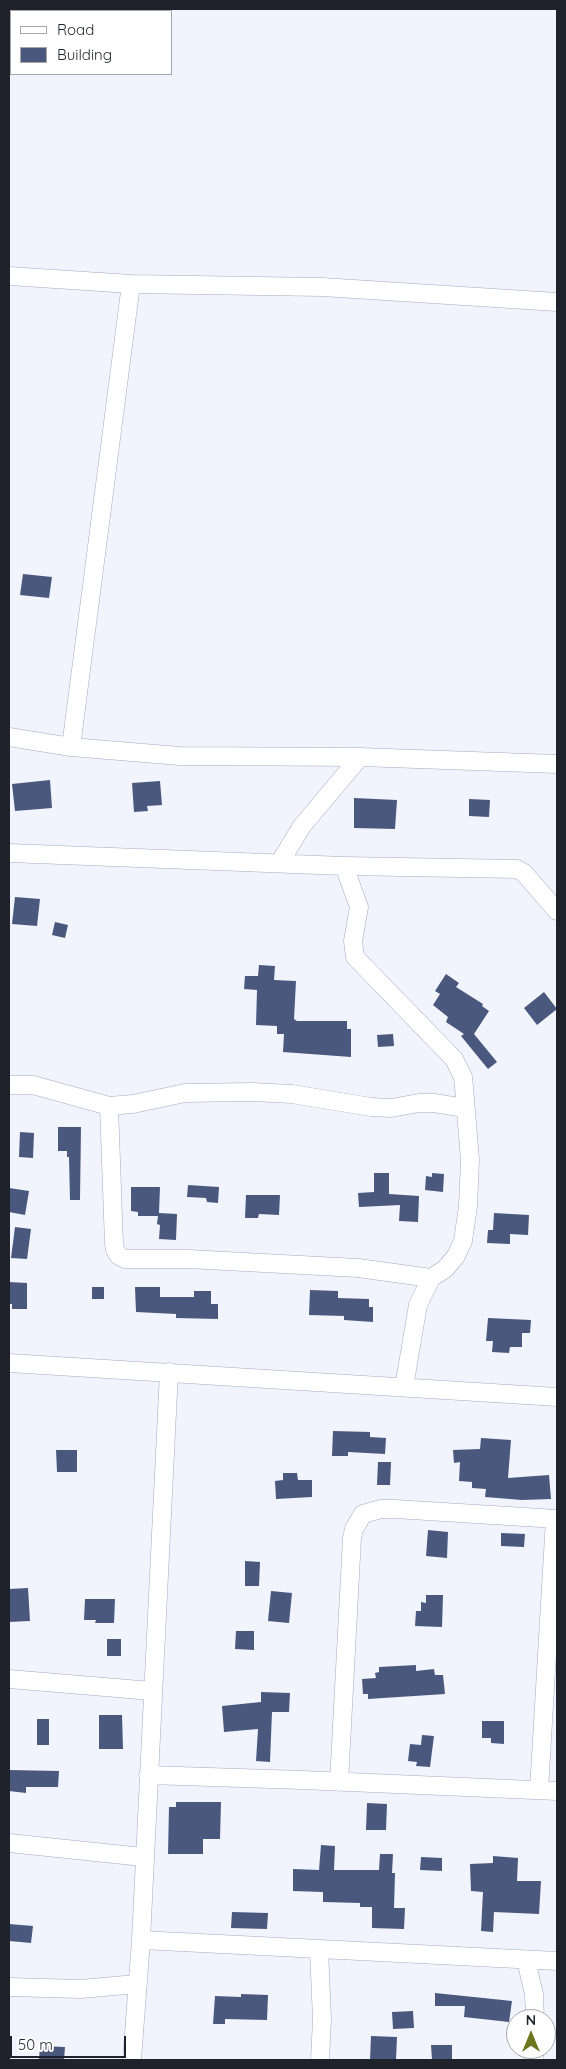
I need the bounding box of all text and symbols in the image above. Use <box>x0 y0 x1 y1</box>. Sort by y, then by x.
legend <box>10 10 172 75</box>
text: Road <box>57 20 94 39</box>
text: Building <box>57 45 112 64</box>
north arrow <box>506 2009 556 2059</box>
text: N <box>526 2011 536 2029</box>
scale bar <box>12 2026 129 2058</box>
text: 50 m <box>18 2035 53 2054</box>

